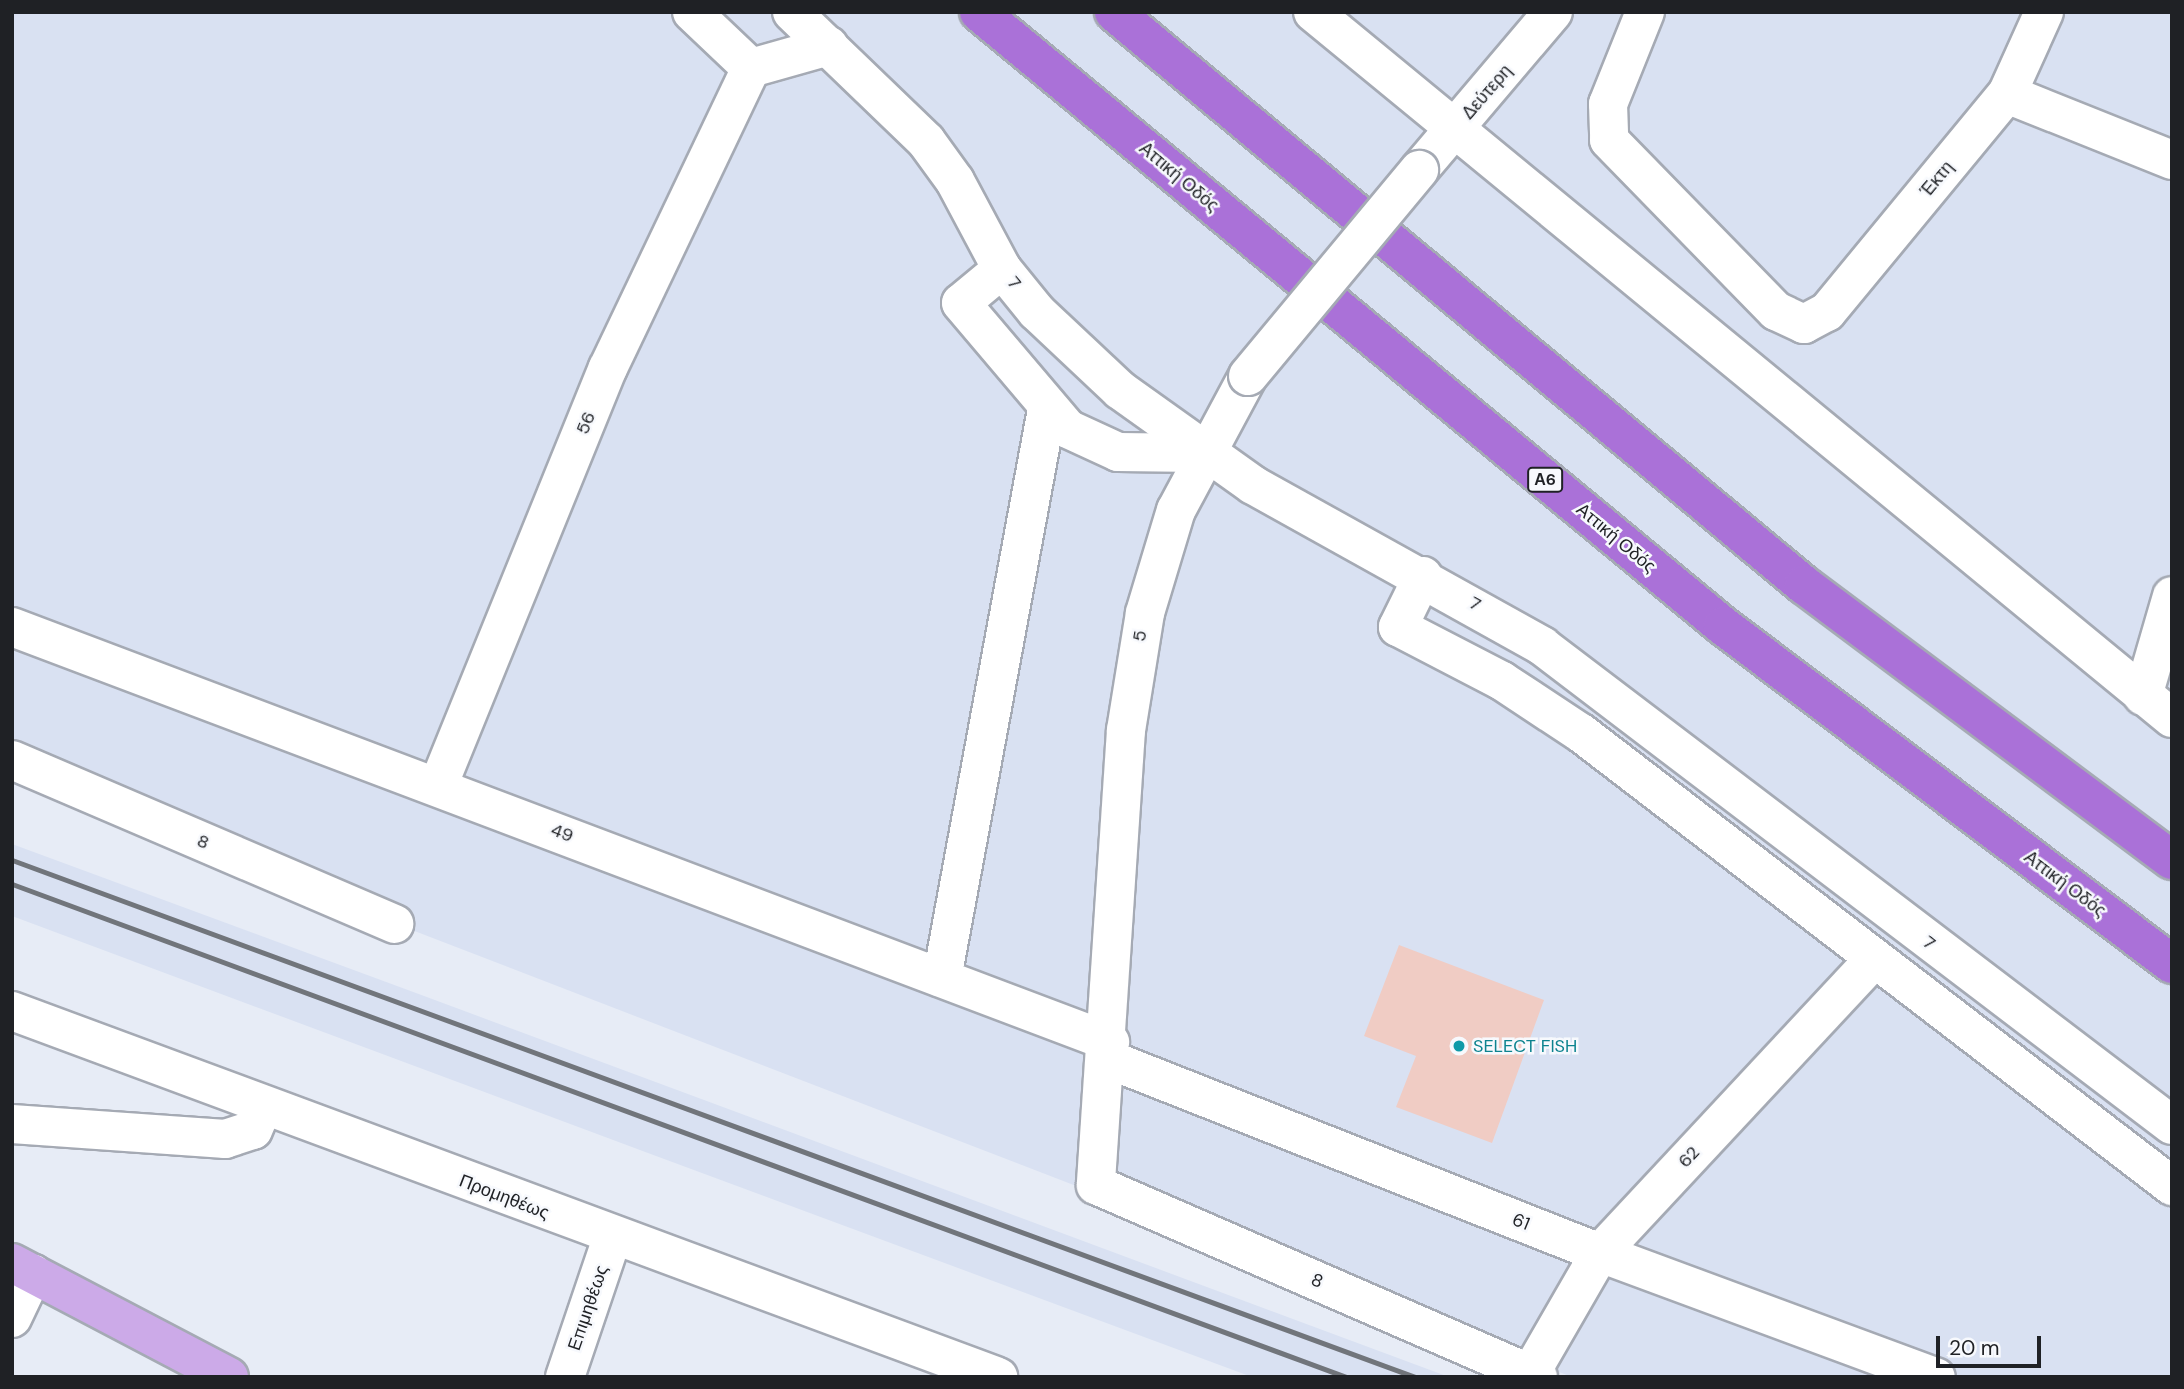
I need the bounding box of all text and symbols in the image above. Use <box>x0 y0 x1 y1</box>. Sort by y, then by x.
street label: Δεύτερη <box>1457 60 1517 124</box>
street label: Αττική Οδός <box>1135 138 1223 216</box>
street label: Έκτη <box>1916 157 1958 201</box>
street label: 7 <box>1003 272 1025 294</box>
street label: 56 <box>572 409 600 437</box>
road number: Α6 <box>1526 467 1564 492</box>
street label: Αττική Οδός <box>1572 499 1660 577</box>
street label: 7 <box>1466 592 1484 616</box>
street label: 5 <box>1128 629 1152 643</box>
street label: 49 <box>548 819 576 847</box>
street label: 8 <box>194 830 212 854</box>
street label: Αττική Οδός <box>2020 846 2110 922</box>
street label: 7 <box>1919 932 1939 954</box>
place label: SELECT FISH <box>1473 1035 1577 1057</box>
marker: SELECT FISH <box>1451 1038 1467 1054</box>
street label: 62 <box>1674 1142 1704 1172</box>
street label: Προμηθέως <box>456 1170 552 1224</box>
street label: 61 <box>1509 1209 1533 1235</box>
street label: Επιμηθέως <box>563 1263 613 1353</box>
street label: 8 <box>1308 1269 1326 1293</box>
scale bar <box>1939 1322 2044 1366</box>
text: 20 m <box>1949 1334 2000 1362</box>

